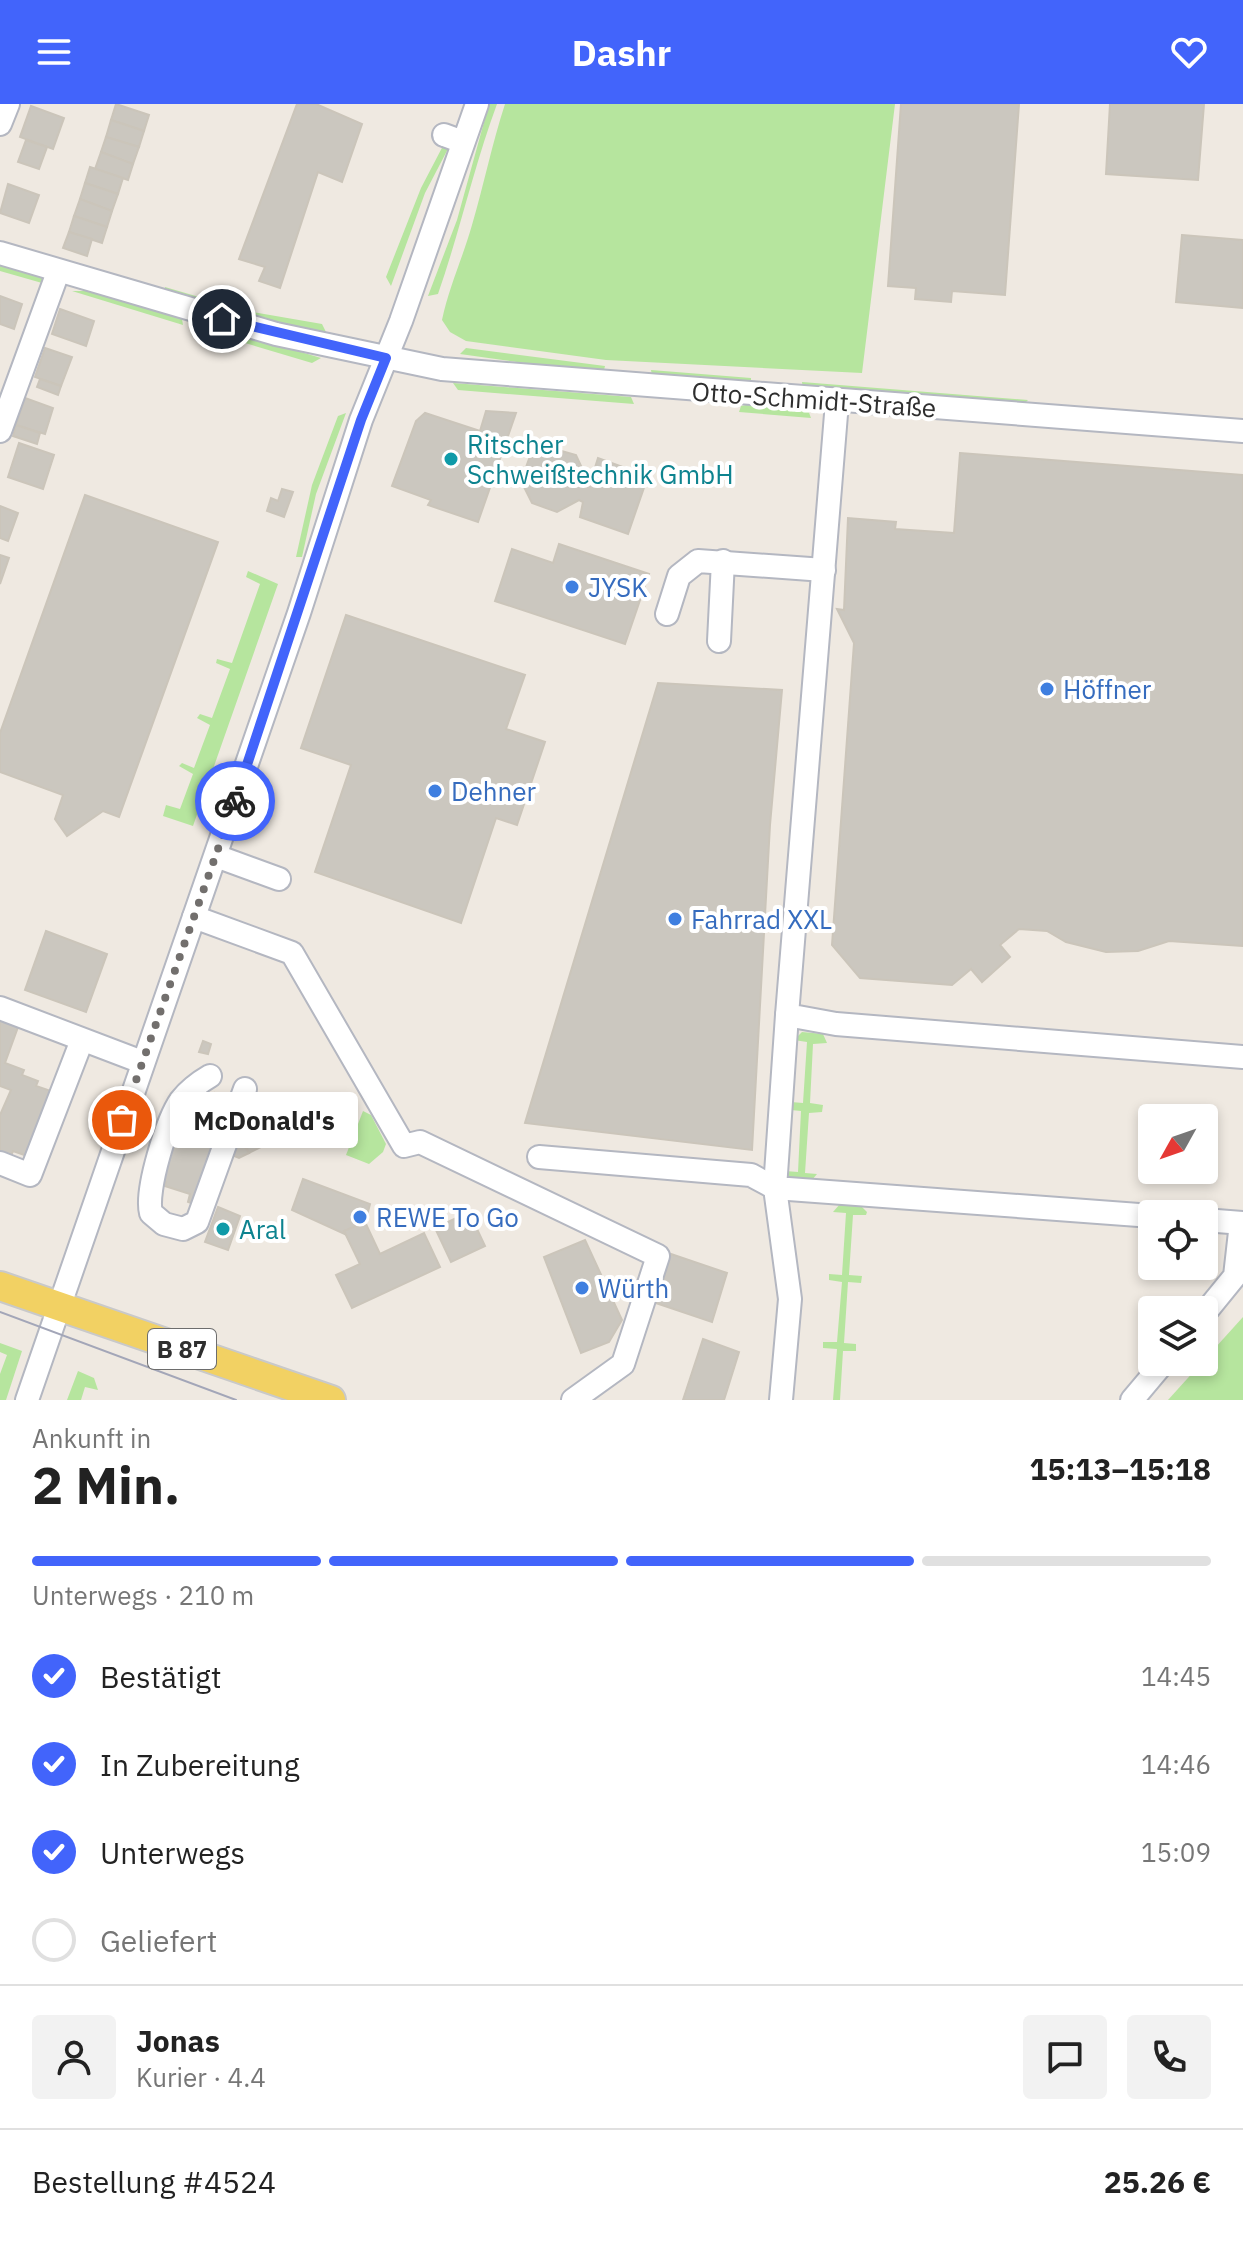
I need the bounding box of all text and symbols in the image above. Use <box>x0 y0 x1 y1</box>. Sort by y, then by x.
text: Dashr <box>572 29 671 76</box>
icon: menu <box>32 30 76 74</box>
icon: heart <box>1167 30 1211 74</box>
pin <box>188 285 256 353</box>
icon: home <box>200 297 244 341</box>
street label: Otto-Schmidt-Straße <box>691 373 937 425</box>
place label: Ritscher Schweißtechnik GmbH <box>467 427 734 491</box>
marker: Ritscher Schweißtechnik GmbH <box>442 450 460 468</box>
place label: JYSK <box>588 570 648 604</box>
marker: JYSK <box>563 578 581 596</box>
place label: Höffner <box>1063 672 1152 706</box>
marker: Höffner <box>1038 680 1056 698</box>
courier <box>195 761 275 841</box>
place label: Dehner <box>451 774 537 808</box>
icon: bike <box>213 779 257 823</box>
marker: Dehner <box>426 782 444 800</box>
place label: Fahrrad XXL <box>691 902 832 936</box>
marker: Fahrrad XXL <box>666 910 684 928</box>
pin <box>88 1086 156 1154</box>
callout: McDonald's <box>170 1092 358 1148</box>
icon: bag <box>100 1098 144 1142</box>
text: McDonald's <box>193 1103 335 1137</box>
north arrow <box>1138 1104 1218 1184</box>
map controls <box>1138 1104 1218 1376</box>
place label: REWE To Go <box>376 1200 519 1234</box>
button: locate <box>1138 1200 1218 1280</box>
marker: REWE To Go <box>351 1208 369 1226</box>
place label: Aral <box>239 1212 286 1246</box>
marker: Aral <box>214 1220 232 1238</box>
place label: Würth <box>598 1271 669 1305</box>
marker: Würth <box>573 1279 591 1297</box>
button: layers <box>1138 1296 1218 1376</box>
road number: B 87 <box>148 1329 216 1369</box>
text: Ankunft in <box>32 1421 151 1455</box>
text: 15:13–15:18 <box>1030 1449 1211 1488</box>
text: 2 Min. <box>32 1451 180 1518</box>
text: Unterwegs · 210 m <box>32 1578 254 1612</box>
icon: check <box>32 1654 76 1698</box>
text: Bestätigt <box>100 1657 221 1696</box>
text: 14:45 <box>1141 1659 1211 1693</box>
icon: check <box>32 1742 76 1786</box>
text: In Zubereitung <box>100 1745 300 1784</box>
text: 14:46 <box>1141 1747 1211 1781</box>
icon: check <box>32 1830 76 1874</box>
text: Unterwegs <box>100 1833 245 1872</box>
text: 15:09 <box>1141 1835 1211 1869</box>
text: Geliefert <box>100 1921 217 1960</box>
button: person <box>32 2015 116 2099</box>
button: chat <box>1023 2015 1107 2099</box>
button: phone <box>1127 2015 1211 2099</box>
text: Jonas <box>136 2021 220 2060</box>
text: Kurier · 4.4 <box>136 2060 266 2094</box>
text: Bestellung #4524 <box>32 2162 276 2201</box>
text: 25.26 € <box>1104 2162 1211 2201</box>

